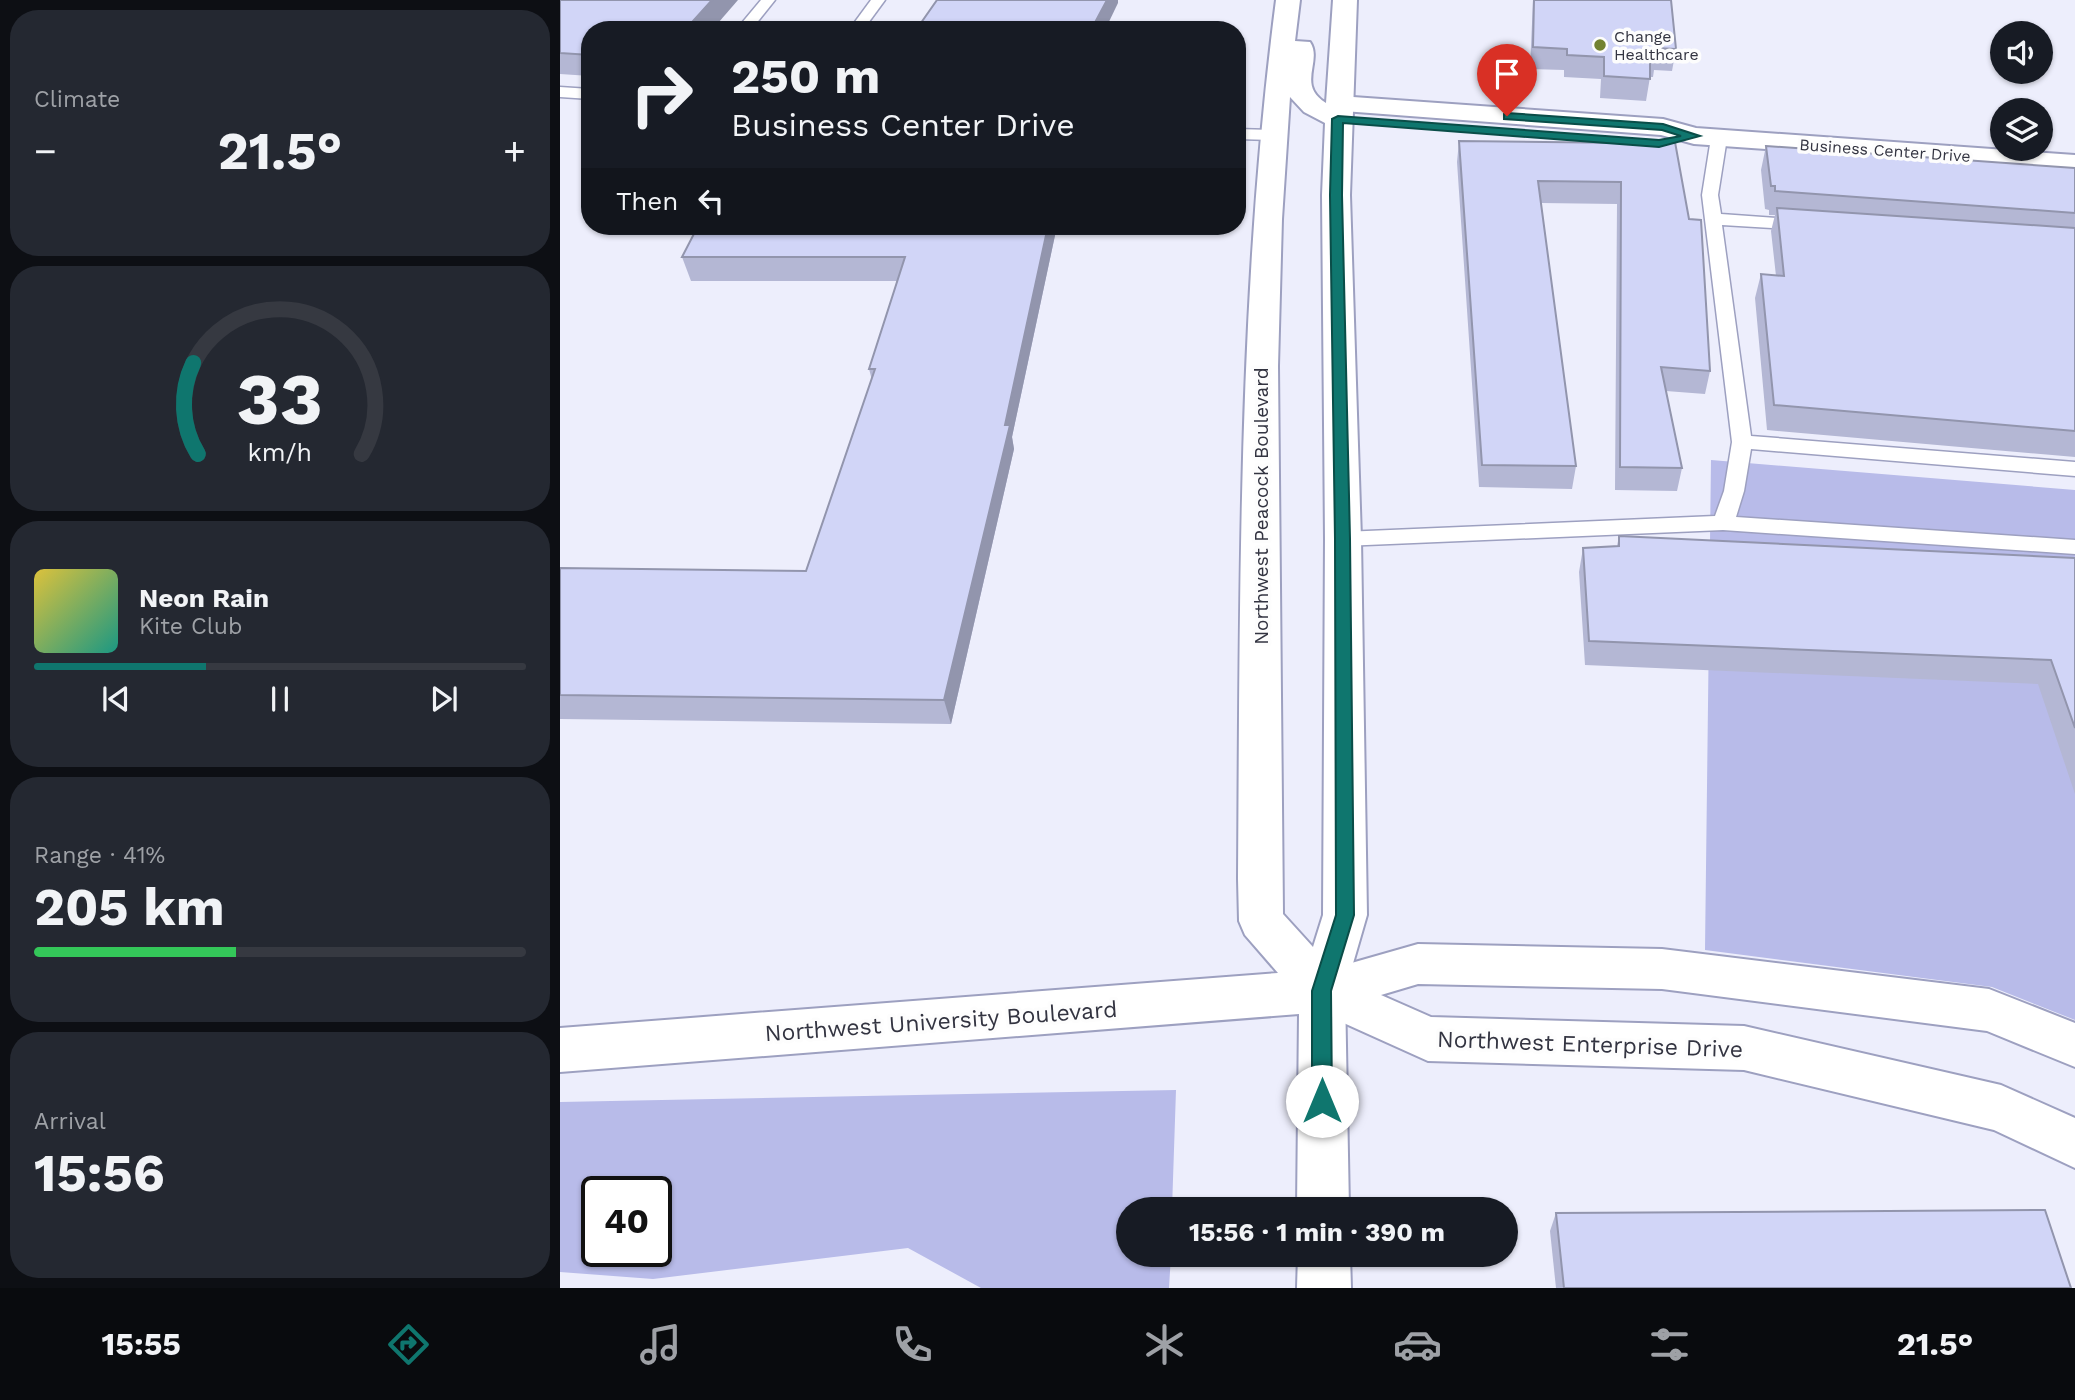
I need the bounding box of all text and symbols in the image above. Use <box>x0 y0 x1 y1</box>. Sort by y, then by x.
map controls <box>1990 21 2053 161</box>
button: sound <box>1990 21 2053 84</box>
place label: Change Healthcare <box>1614 27 1699 64</box>
marker: Change Healthcare <box>1592 37 1608 53</box>
pin <box>1477 44 1537 116</box>
text: 250 m <box>731 47 880 105</box>
icon: right <box>616 49 707 140</box>
icon: arrive <box>1488 55 1526 93</box>
text: Climate <box>34 86 120 113</box>
button: layers <box>1990 98 2053 161</box>
text: Business Center Drive <box>731 106 1075 144</box>
text: 21.5° <box>218 121 342 182</box>
text: − <box>34 129 57 173</box>
text: + <box>503 129 526 173</box>
street label: Business Center Drive <box>1799 135 1971 166</box>
icon: left <box>692 182 730 220</box>
text: Then <box>616 186 678 216</box>
text: 33 <box>237 357 323 443</box>
street label: Northwest Peacock Boulevard <box>1250 367 1273 645</box>
text: km/h <box>248 438 312 467</box>
text: Neon Rain <box>139 583 269 613</box>
text: Kite Club <box>139 613 242 640</box>
icon: previous <box>97 680 135 718</box>
icon: pause <box>261 680 299 718</box>
icon: next <box>425 680 463 718</box>
text: Range · 41% <box>34 842 165 869</box>
text: 205 km <box>34 877 225 938</box>
street label: Northwest University Boulevard <box>764 996 1118 1047</box>
street label: Northwest Enterprise Drive <box>1437 1026 1743 1063</box>
position arrow <box>1285 1064 1359 1138</box>
text: Arrival <box>34 1108 106 1135</box>
text: 15:56 <box>34 1143 165 1204</box>
speed limit sign: 40 <box>581 1176 672 1267</box>
text: 15:56 · 1 min · 390 m <box>1189 1217 1445 1247</box>
icon: directions <box>384 1320 433 1369</box>
icon: music <box>636 1320 685 1369</box>
icon: phone <box>888 1320 937 1369</box>
icon: climate <box>1140 1320 1189 1369</box>
icon: car <box>1393 1320 1442 1369</box>
icon: filters <box>1645 1320 1694 1369</box>
text: 15:55 <box>102 1325 181 1363</box>
text: 21.5° <box>1897 1325 1973 1363</box>

